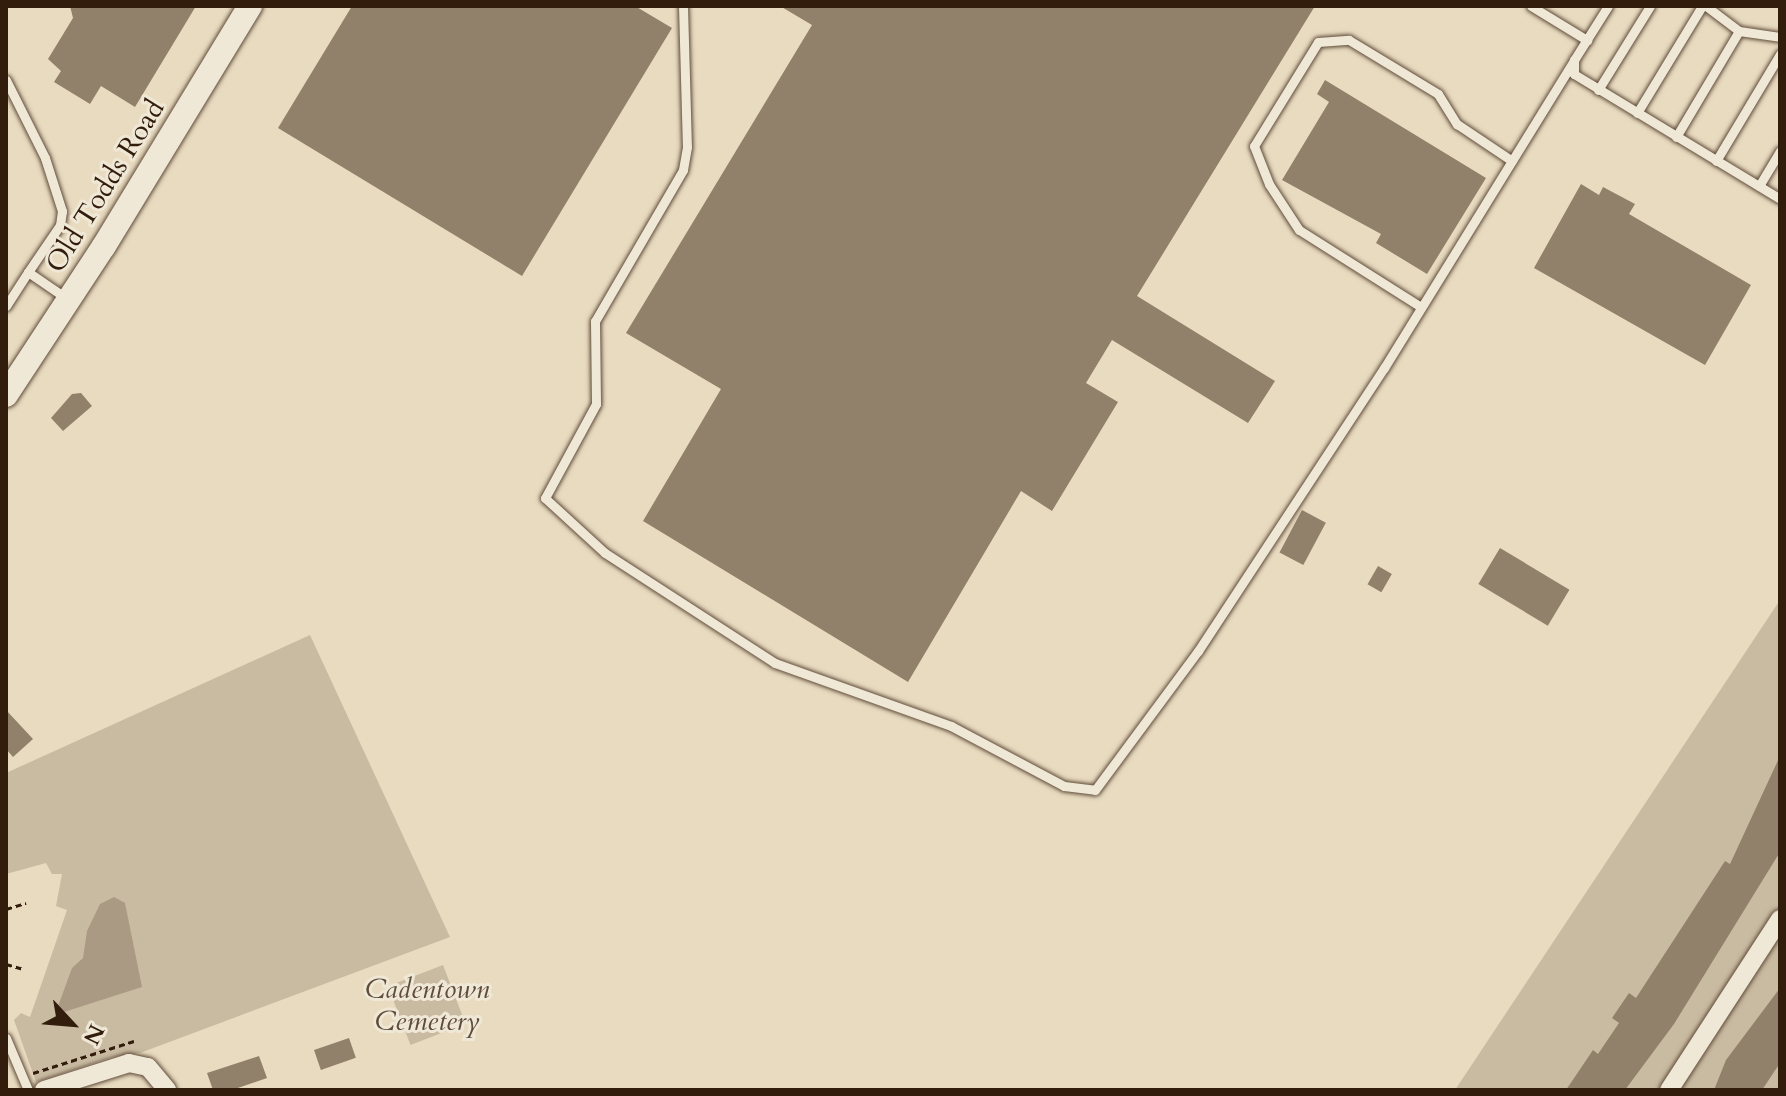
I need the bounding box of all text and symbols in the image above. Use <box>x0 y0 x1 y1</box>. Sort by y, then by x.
street label: Old Todds Road <box>38 93 172 279</box>
park label: Cadentown Cemetery <box>365 972 489 1038</box>
north arrow <box>32 984 112 1064</box>
text: N <box>76 1019 111 1050</box>

